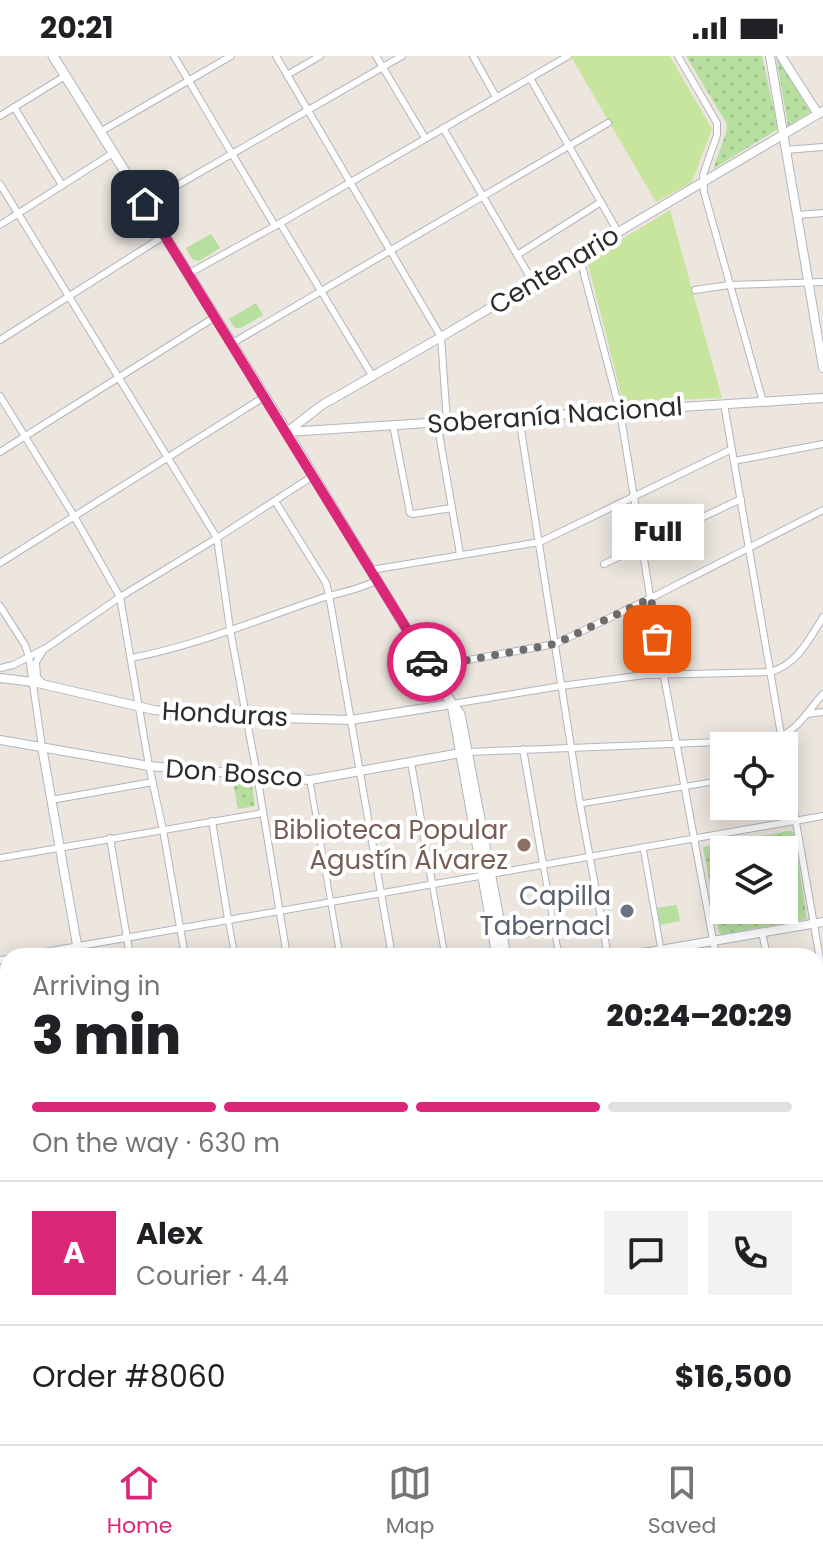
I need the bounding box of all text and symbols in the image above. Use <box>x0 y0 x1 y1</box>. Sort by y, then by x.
text: 20:21 <box>40 6 114 49</box>
pin <box>111 170 179 238</box>
icon: home <box>123 182 167 226</box>
street label: Centenario <box>482 217 626 323</box>
street label: Soberanía Nacional <box>426 388 684 442</box>
callout: Full <box>611 503 703 559</box>
text: Full <box>634 514 682 550</box>
pin <box>623 605 691 673</box>
icon: bag <box>635 617 679 661</box>
courier <box>387 622 467 702</box>
icon: car <box>405 640 449 684</box>
street label: Honduras <box>161 693 289 735</box>
map controls <box>710 732 798 924</box>
button: locate <box>710 732 798 820</box>
street label: Don Bosco <box>164 750 304 796</box>
place label: Biblioteca Popular Agustín Álvarez <box>273 812 508 878</box>
marker: Biblioteca Popular Agustín Álvarez <box>515 836 533 854</box>
button: layers <box>710 836 798 924</box>
place label: Capilla Tabernacl <box>480 878 611 944</box>
marker: Capilla Tabernacl <box>618 902 636 920</box>
text: Arriving in <box>32 968 161 1004</box>
text: 20:24–20:29 <box>607 994 792 1037</box>
text: 3 min <box>32 999 181 1072</box>
text: On the way · 630 m <box>32 1125 280 1161</box>
button: chat <box>604 1211 688 1295</box>
button: phone <box>708 1211 792 1295</box>
text: Alex <box>136 1212 203 1255</box>
text: A <box>63 1231 85 1274</box>
text: Courier · 4.4 <box>136 1258 289 1294</box>
text: Order #8060 <box>32 1355 226 1398</box>
text: $16,500 <box>675 1355 792 1398</box>
tab: Home <box>107 1461 172 1542</box>
tab: Map <box>386 1461 434 1542</box>
tab: Saved <box>648 1461 716 1542</box>

